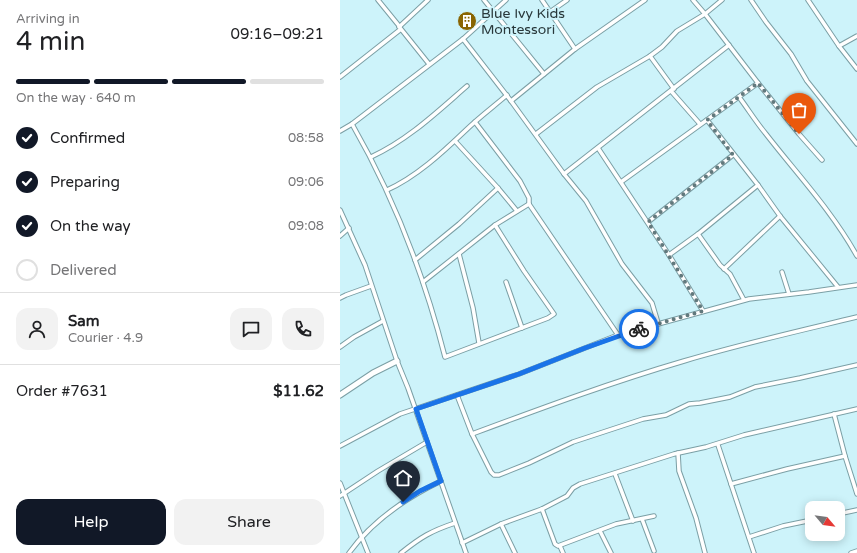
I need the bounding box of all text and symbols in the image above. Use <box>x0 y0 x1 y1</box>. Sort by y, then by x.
place label: Blue Ivy Kids Montessori <box>481 5 565 38</box>
building icon: Blue Ivy Kids Montessori <box>456 10 478 32</box>
text: Arriving in <box>16 11 80 27</box>
text: 09:16–09:21 <box>231 25 324 43</box>
text: 4 min <box>16 26 85 57</box>
text: On the way · 640 m <box>16 90 136 106</box>
pin <box>782 93 816 134</box>
icon: bag <box>788 99 810 121</box>
icon: check <box>16 127 38 149</box>
text: Confirmed <box>50 129 125 147</box>
text: 08:58 <box>288 130 324 146</box>
icon: check <box>16 171 38 193</box>
text: Preparing <box>50 173 120 191</box>
text: 09:06 <box>288 174 324 190</box>
icon: check <box>16 215 38 237</box>
text: On the way <box>50 217 130 235</box>
text: 09:08 <box>288 218 324 234</box>
text: Delivered <box>50 261 117 279</box>
button: person <box>16 308 58 350</box>
button: chat <box>230 308 272 350</box>
button: phone <box>282 308 324 350</box>
courier <box>619 309 659 349</box>
text: Sam <box>68 312 99 330</box>
icon: bike <box>628 318 650 340</box>
text: Courier · 4.9 <box>68 330 143 346</box>
text: Order #7631 <box>16 382 108 400</box>
text: $11.62 <box>273 382 324 400</box>
pin <box>386 461 420 502</box>
icon: home <box>392 467 414 489</box>
button: Help <box>16 499 166 545</box>
button: Share <box>174 499 324 545</box>
north arrow <box>805 501 845 541</box>
map controls <box>805 501 845 541</box>

